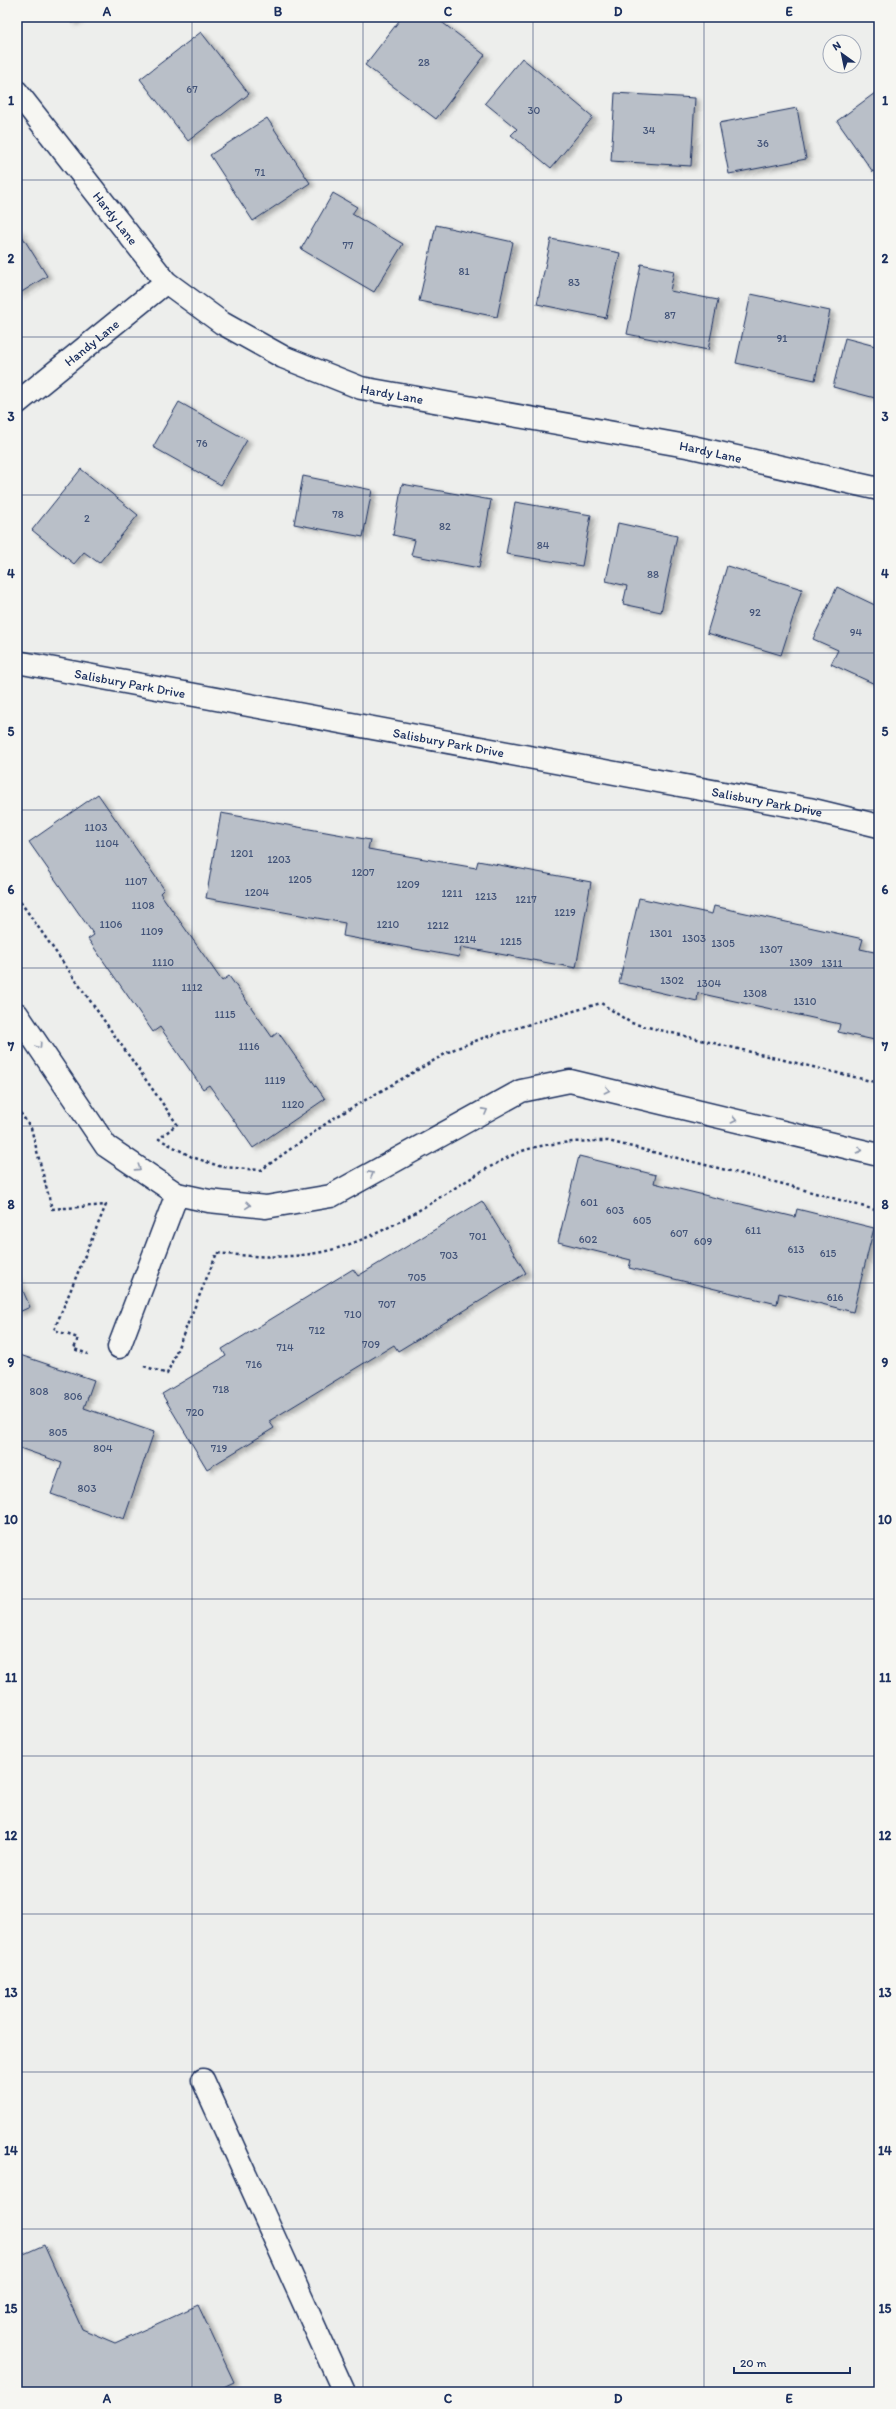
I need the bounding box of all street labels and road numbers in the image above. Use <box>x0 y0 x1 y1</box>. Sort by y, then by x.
street label: Hardy Lane <box>90 189 141 248</box>
street label: Handy Lane <box>62 316 122 369</box>
street label: Hardy Lane <box>359 381 424 407</box>
street label: Hardy Lane <box>678 438 743 466</box>
street label: Salisbury Park Drive <box>73 666 187 701</box>
street label: Salisbury Park Drive <box>392 725 505 760</box>
street label: Salisbury Park Drive <box>710 784 824 820</box>

